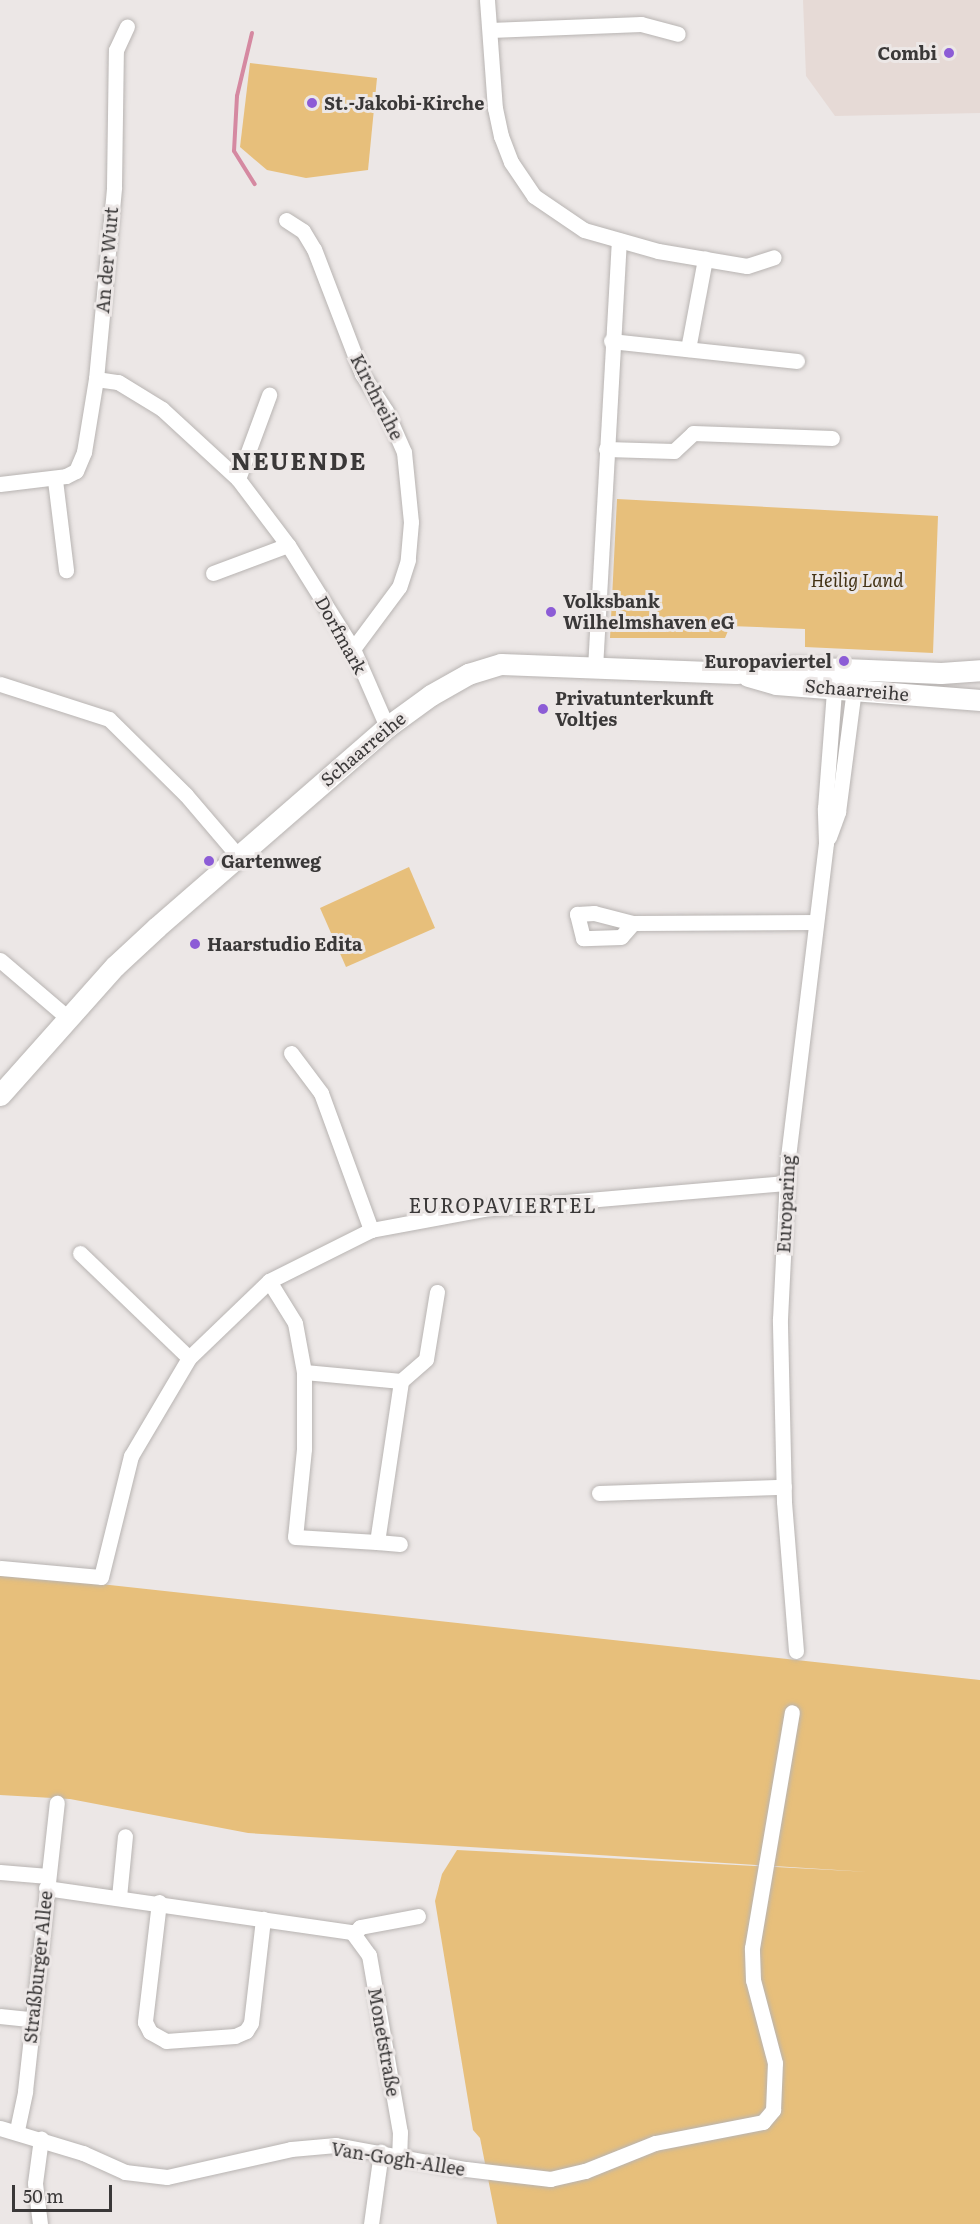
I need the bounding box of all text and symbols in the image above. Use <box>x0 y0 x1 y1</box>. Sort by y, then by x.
place label: Combi <box>878 42 937 64</box>
marker: Combi <box>942 46 956 60</box>
place label: St.-Jakobi-Kirche <box>324 92 484 114</box>
marker: St.-Jakobi-Kirche <box>305 96 319 110</box>
street label: An der Wurt <box>92 206 122 314</box>
street label: Kirchreihe <box>346 351 408 443</box>
district label: NEUENDE <box>231 446 367 474</box>
park label: Heilig Land <box>811 569 903 591</box>
place label: Volksbank Wilhelmshaven eG <box>563 591 734 634</box>
street label: Dorfmark <box>311 592 371 678</box>
marker: Volksbank Wilhelmshaven eG <box>544 605 558 619</box>
place label: Europaviertel <box>704 650 832 672</box>
marker: Europaviertel <box>837 654 851 668</box>
street label: Schaarreihe <box>804 675 910 705</box>
place label: Privatunterkunft Voltjes <box>555 688 714 730</box>
marker: Privatunterkunft Voltjes <box>536 702 550 716</box>
street label: Schaarreihe <box>316 707 410 791</box>
place label: Gartenweg <box>221 850 321 872</box>
marker: Gartenweg <box>202 854 216 868</box>
place label: Haarstudio Edita <box>207 933 362 955</box>
marker: Haarstudio Edita <box>188 937 202 951</box>
street label: Europaring <box>773 1154 799 1254</box>
district label: EUROPAVIERTEL <box>408 1192 598 1216</box>
street label: Straßburger Allee <box>19 1890 57 2044</box>
street label: Monetstraße <box>364 1986 404 2098</box>
street label: Van-Gogh-Allee <box>329 2138 467 2180</box>
scale bar <box>15 2173 116 2211</box>
text: 50 m <box>23 2182 64 2209</box>

